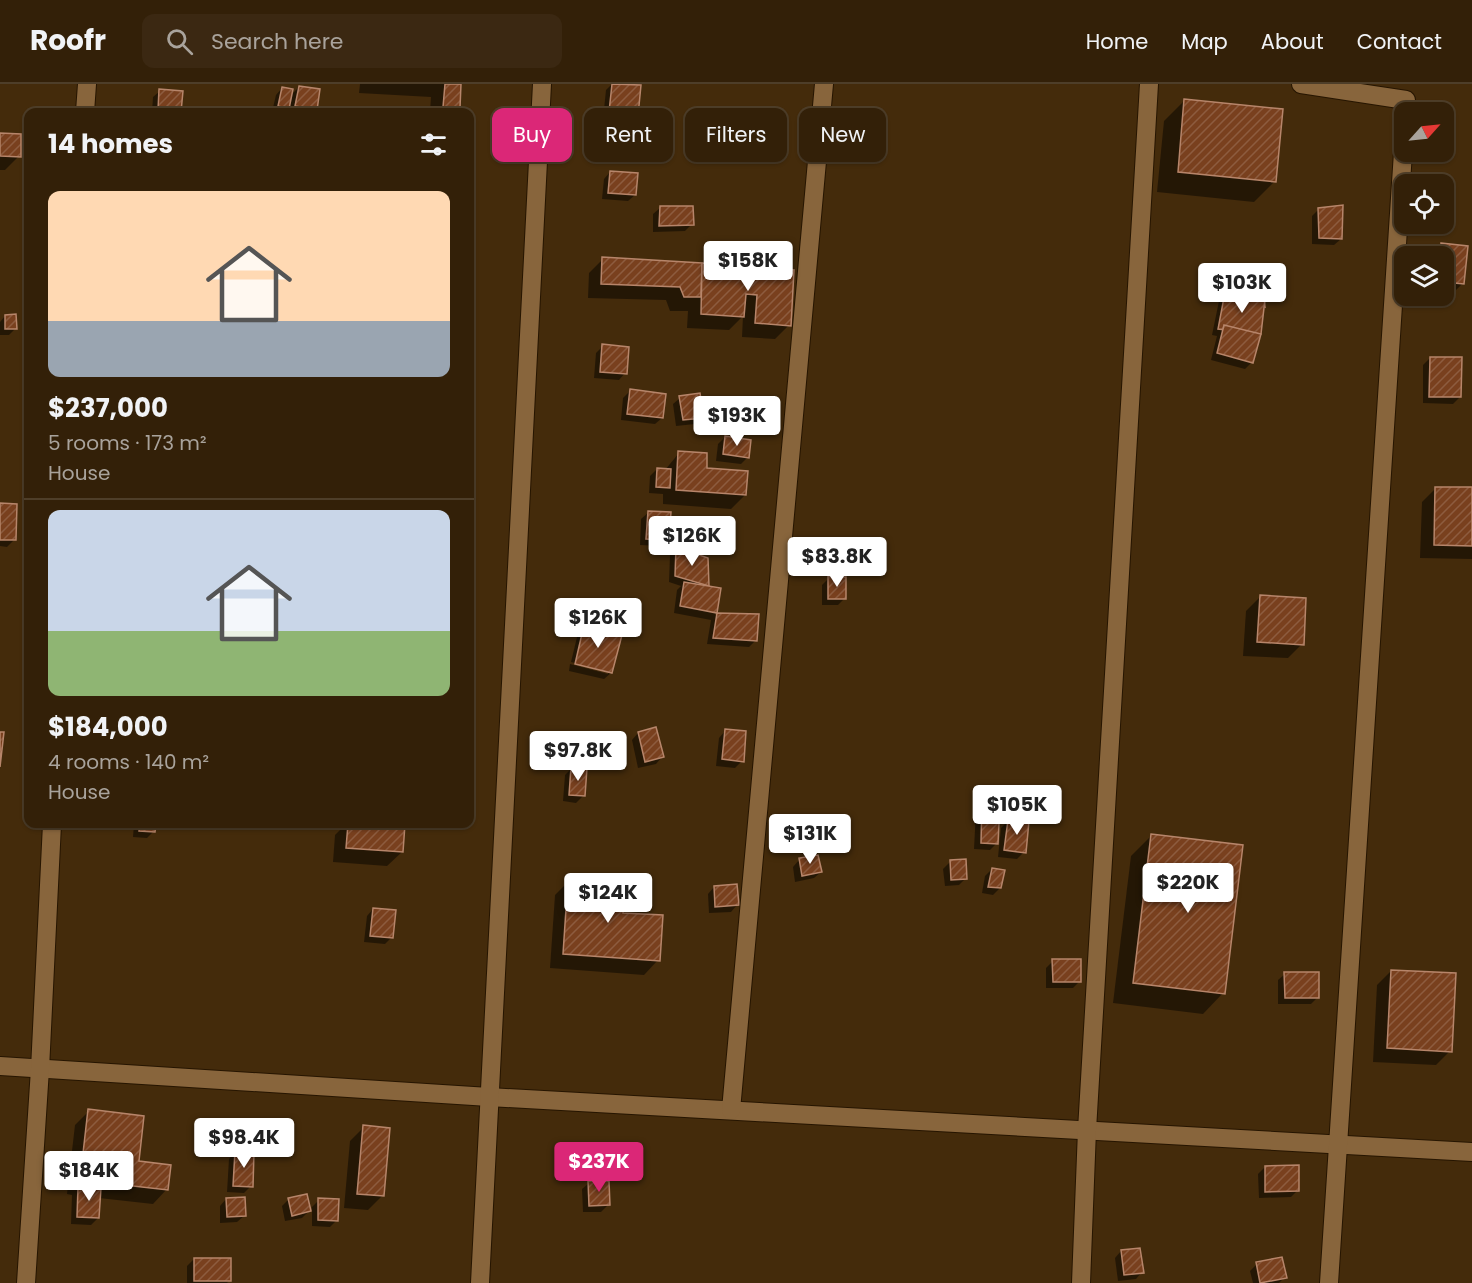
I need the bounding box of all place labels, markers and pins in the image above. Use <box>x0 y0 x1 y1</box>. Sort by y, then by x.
pin: $158K <box>706 241 790 292</box>
pin: $103K <box>1200 263 1284 314</box>
pin: $193K <box>695 396 779 447</box>
pin: $126K <box>650 516 734 567</box>
pin: $83.8K <box>788 537 886 588</box>
pin: $126K <box>556 598 640 649</box>
pin: $97.8K <box>529 731 627 782</box>
pin: $105K <box>975 785 1059 836</box>
pin: $131K <box>768 814 852 865</box>
pin: $220K <box>1146 863 1230 914</box>
pin: $124K <box>566 873 650 924</box>
pin: $98.4K <box>195 1118 293 1169</box>
pin: $237K <box>557 1142 641 1193</box>
pin: $184K <box>47 1151 131 1202</box>

